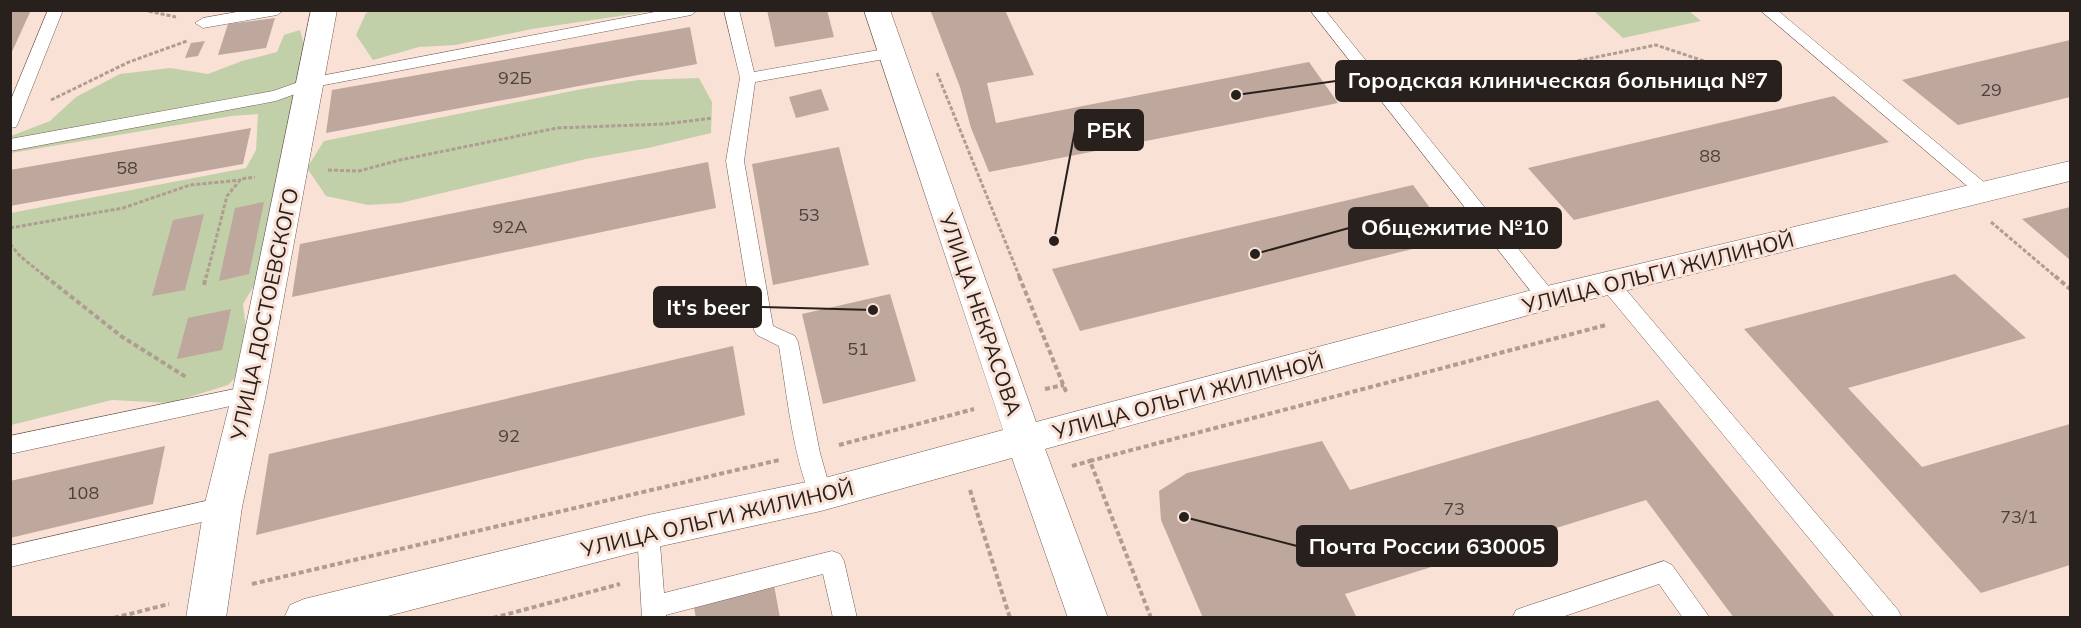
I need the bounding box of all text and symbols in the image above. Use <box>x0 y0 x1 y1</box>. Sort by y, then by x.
callout: Городская клиническая больница №7 <box>1336 61 1781 101</box>
house number: 92Б <box>498 66 532 89</box>
text: Городская клиническая больница №7 <box>1348 66 1768 94</box>
house number: 29 <box>1980 78 2002 101</box>
callout: РБК <box>1075 110 1143 150</box>
text: РБК <box>1087 116 1132 144</box>
house number: 88 <box>1699 144 1721 167</box>
house number: 58 <box>116 156 138 179</box>
street label: УЛИЦА ДОСТОЕВСКОГО <box>224 186 303 443</box>
house number: 53 <box>798 203 820 226</box>
street label: УЛИЦА НЕКРАСОВА <box>934 208 1028 419</box>
callout: Общежитие №10 <box>1349 208 1561 248</box>
text: Общежитие №10 <box>1361 213 1549 241</box>
house number: 92А <box>493 215 527 238</box>
street label: УЛИЦА ОЛЬГИ ЖИЛИНОЙ <box>1519 226 1796 319</box>
callout: It's beer <box>654 287 761 327</box>
text: It's beer <box>666 293 750 321</box>
house number: 51 <box>847 337 869 360</box>
street label: УЛИЦА ОЛЬГИ ЖИЛИНОЙ <box>1049 347 1326 445</box>
house number: 92 <box>498 424 520 447</box>
street label: УЛИЦА ОЛЬГИ ЖИЛИНОЙ <box>577 474 856 562</box>
house number: 108 <box>67 481 99 504</box>
house number: 73 <box>1443 497 1465 520</box>
house number: 73/1 <box>2000 505 2038 528</box>
callout: Почта России 630005 <box>1297 526 1557 566</box>
text: Почта России 630005 <box>1309 532 1545 560</box>

